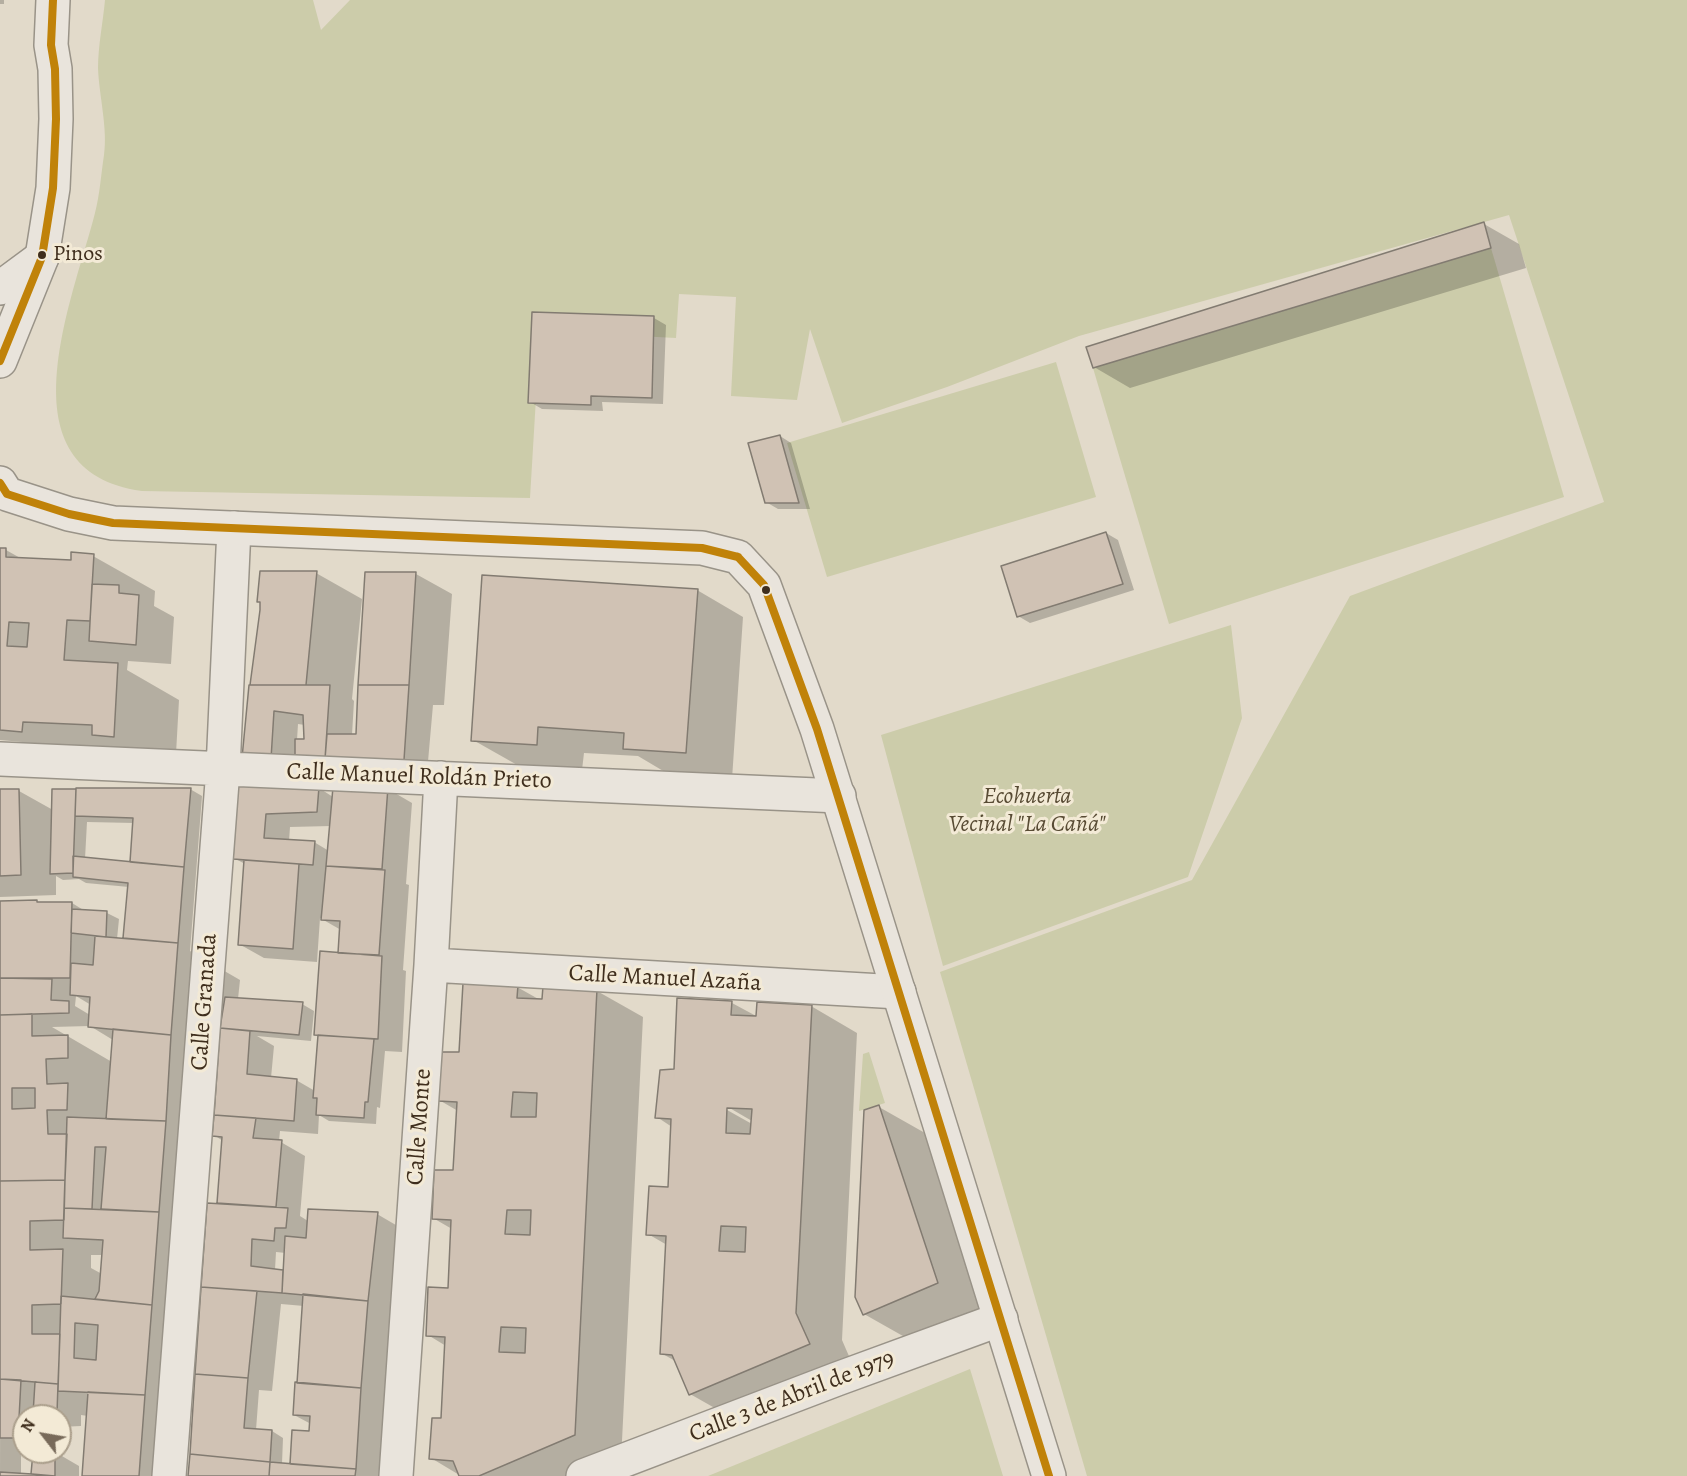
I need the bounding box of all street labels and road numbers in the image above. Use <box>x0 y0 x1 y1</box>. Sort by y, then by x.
street label: Calle Manuel Roldán Prieto <box>286 758 552 796</box>
street label: Calle Granada <box>186 932 224 1072</box>
street label: Calle Manuel Azaña <box>568 960 762 998</box>
street label: Calle Monte <box>402 1068 438 1186</box>
street label: Calle 3 de Abril de 1979 <box>685 1345 899 1449</box>

